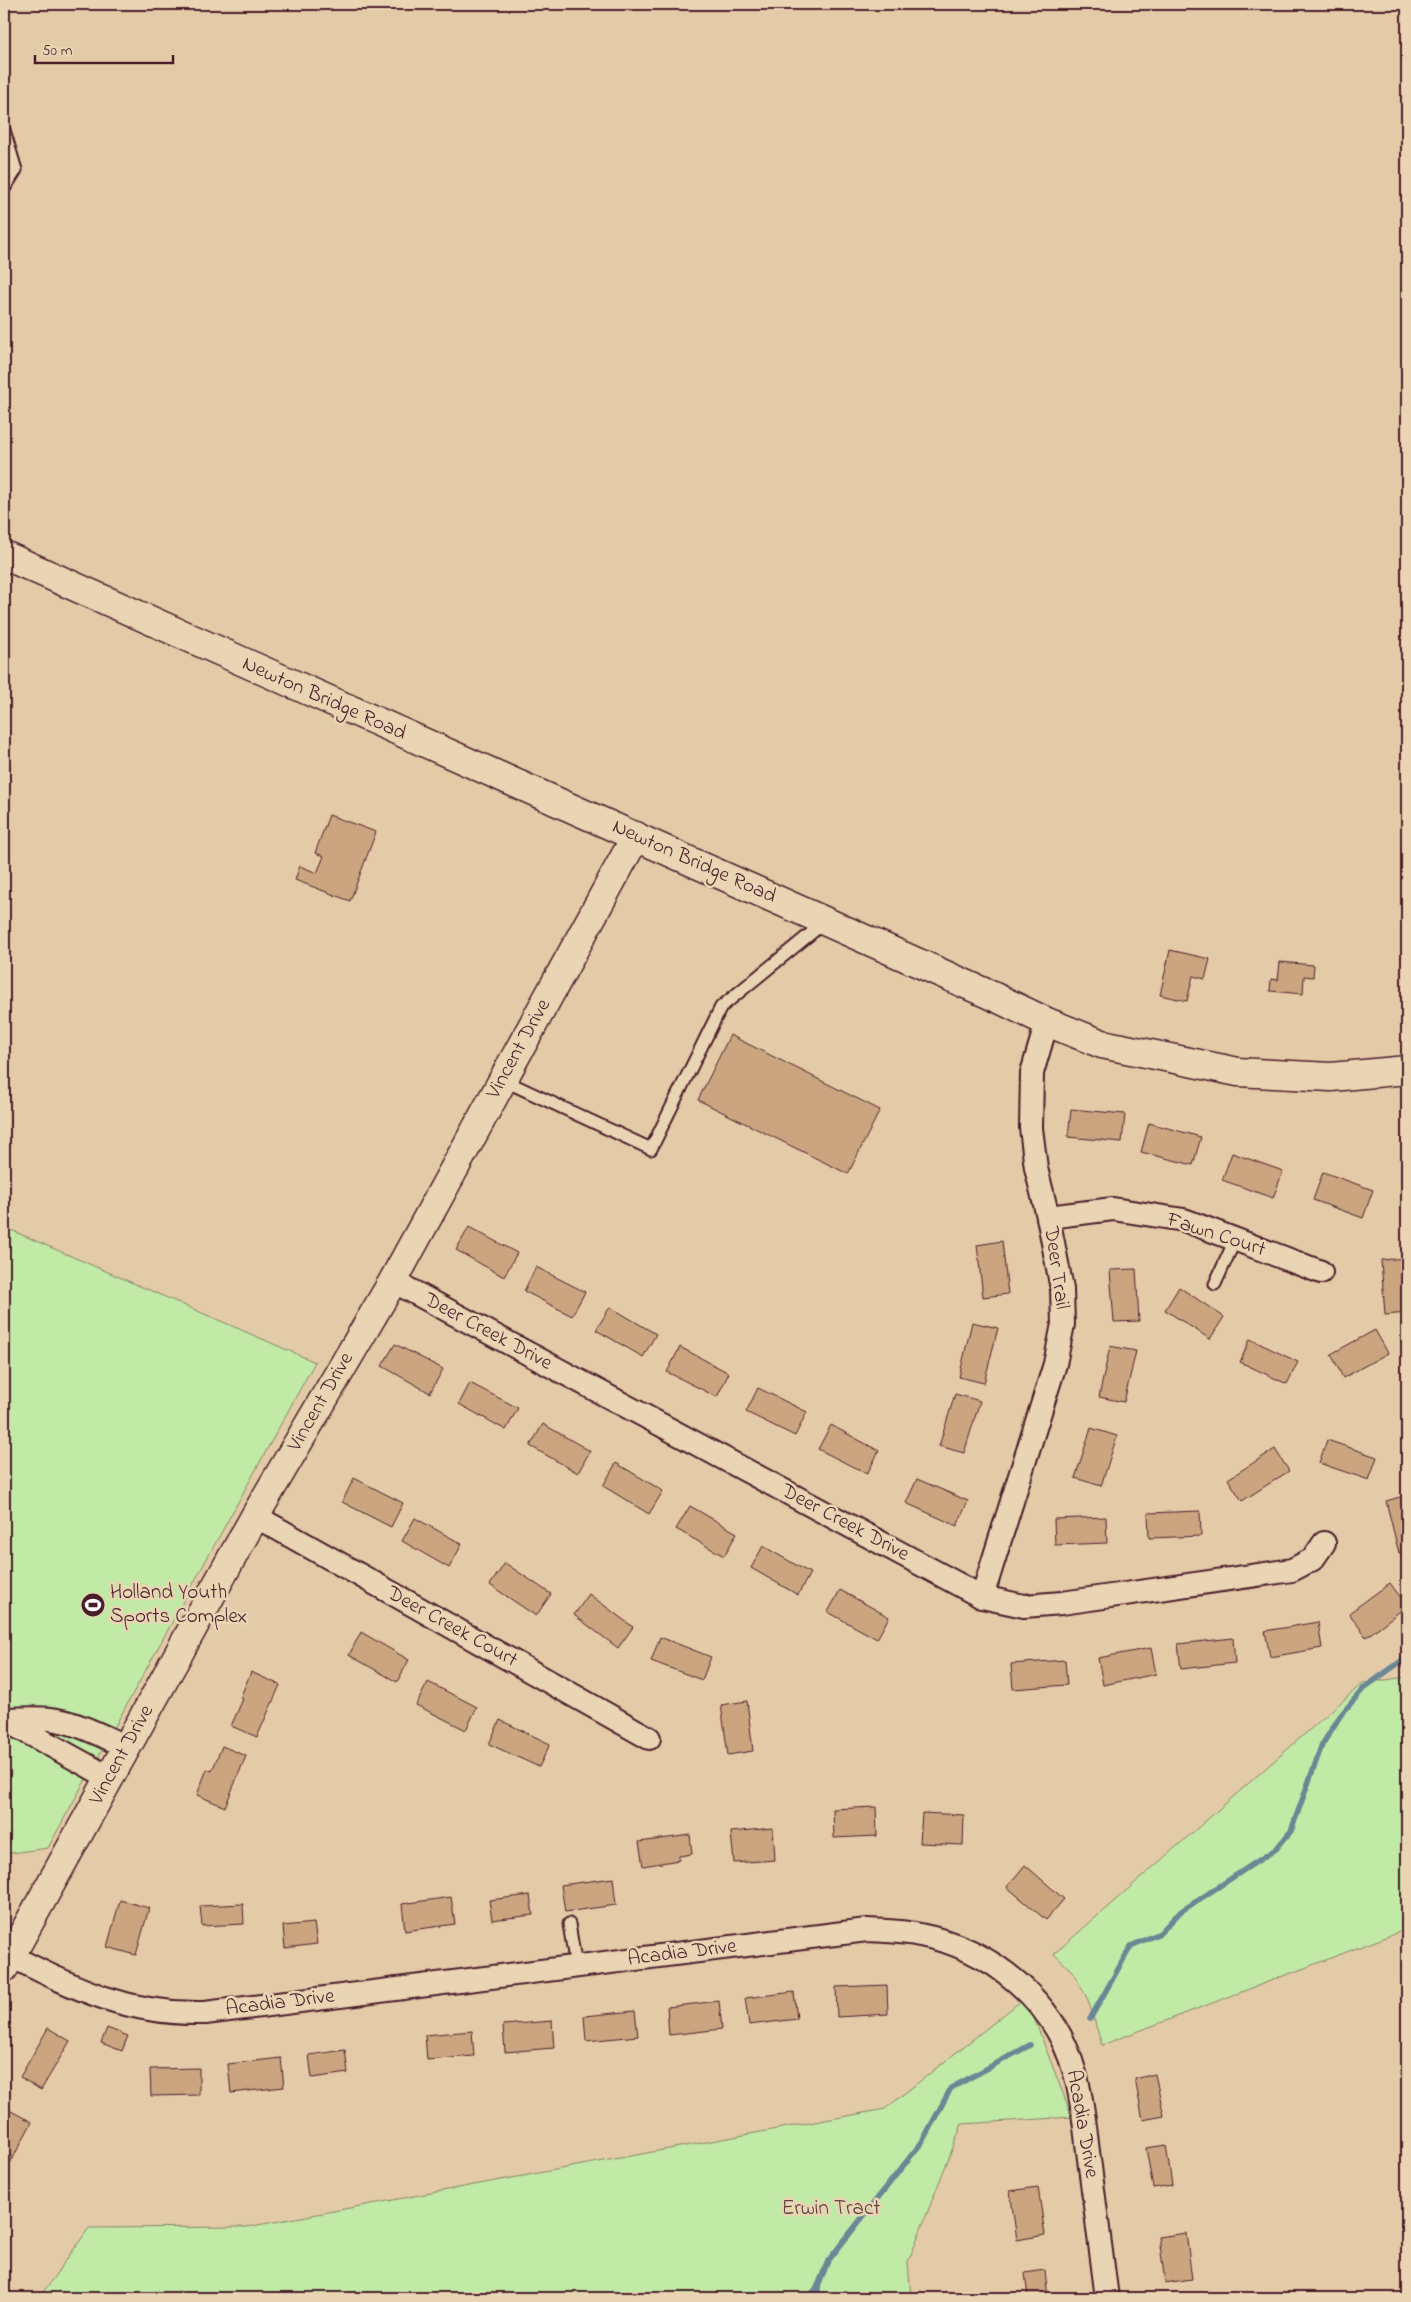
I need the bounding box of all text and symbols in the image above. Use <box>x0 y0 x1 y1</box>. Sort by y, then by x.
scale bar <box>35 32 172 64</box>
text: 50 m <box>42 40 73 62</box>
street label: Newton Bridge Road <box>236 649 411 751</box>
street label: Newton Bridge Road <box>606 812 781 914</box>
street label: Vincent Drive <box>479 993 559 1105</box>
street label: Fawn Court <box>1162 1205 1269 1265</box>
street label: Deer Trail <box>1035 1224 1077 1311</box>
street label: Deer Creek Drive <box>418 1285 558 1379</box>
street label: Vincent Drive <box>280 1346 362 1458</box>
street label: Deer Creek Drive <box>775 1476 915 1570</box>
place label: Holland Youth Sports Complex <box>110 1578 247 1632</box>
street label: Deer Creek Court <box>380 1578 523 1675</box>
sports icon: Holland Youth Sports Complex <box>80 1592 106 1618</box>
street label: Vincent Drive <box>82 1699 162 1811</box>
street label: Acadia Drive <box>626 1931 739 1975</box>
street label: Acadia Drive <box>224 1981 337 2025</box>
street label: Acadia Drive <box>1058 2067 1106 2181</box>
park label: Erwin Tract <box>782 2194 880 2224</box>

